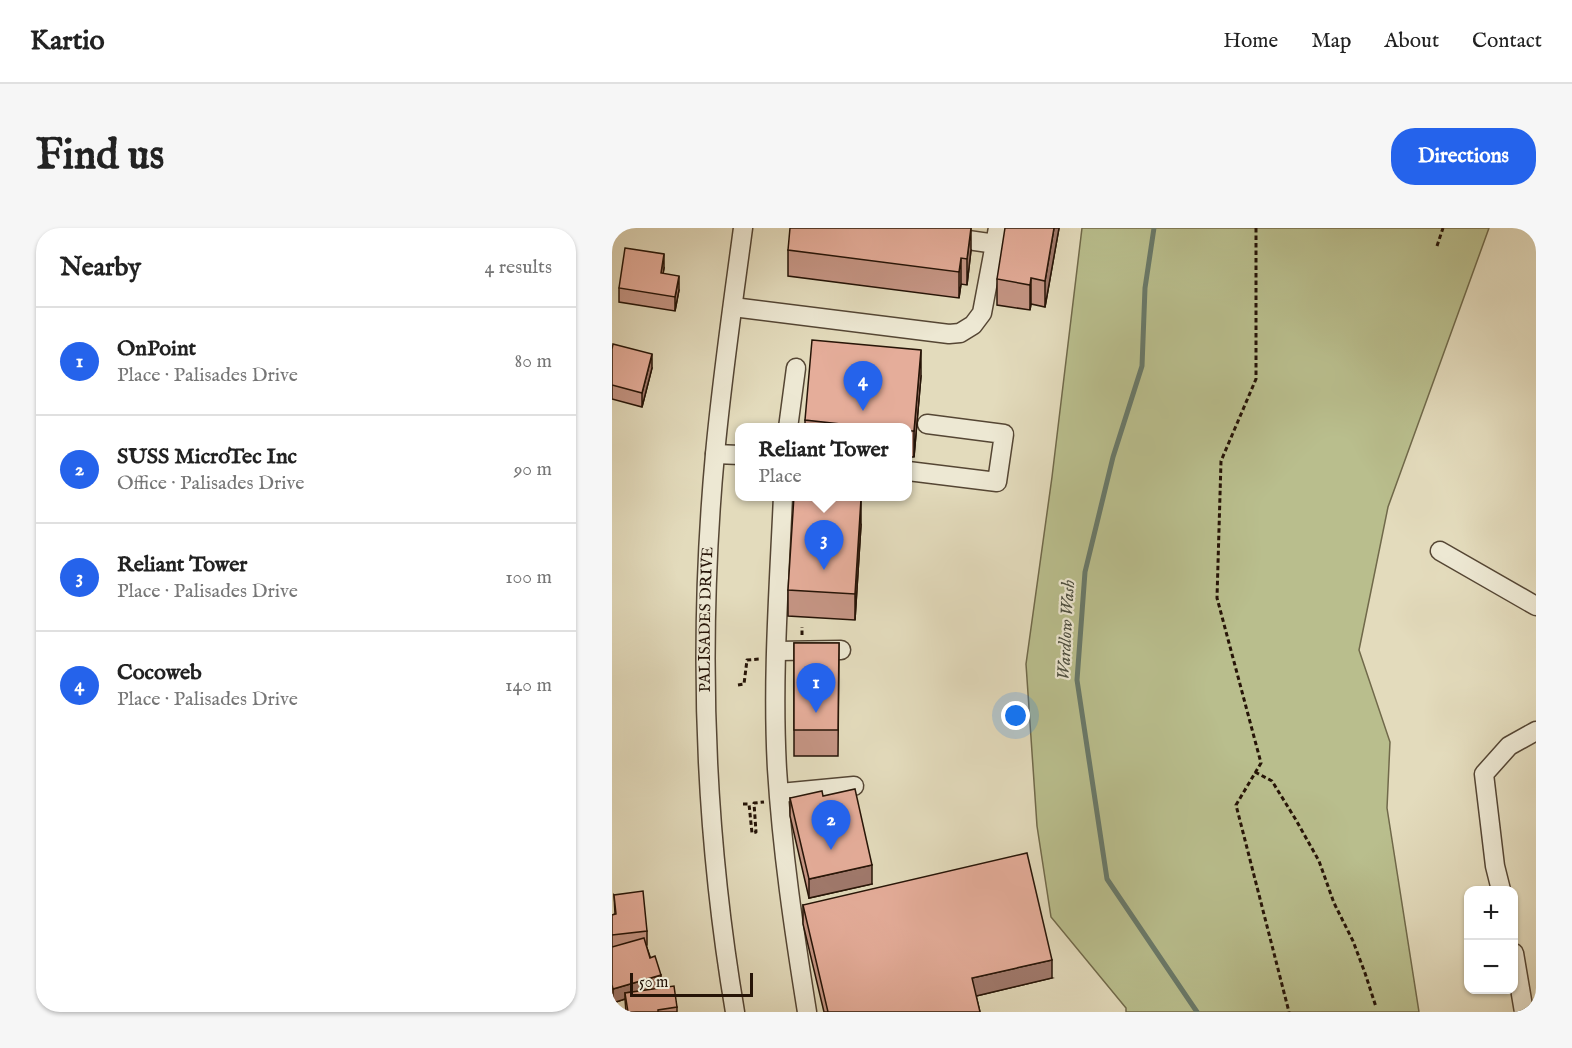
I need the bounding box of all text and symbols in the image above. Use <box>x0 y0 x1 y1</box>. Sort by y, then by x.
text: Kartio <box>30 24 105 59</box>
text: Home <box>1223 28 1278 55</box>
text: Map <box>1311 28 1351 55</box>
text: About <box>1384 28 1439 55</box>
text: Contact <box>1472 28 1542 55</box>
button: Directions <box>1391 128 1536 185</box>
text: Find us <box>36 130 164 183</box>
text: Nearby <box>60 251 141 284</box>
text: 4 results <box>485 255 552 280</box>
text: OnPoint <box>117 335 196 363</box>
text: 1 <box>76 349 83 374</box>
text: 80 m <box>515 349 552 374</box>
pin: 4 <box>844 362 882 411</box>
text: Place · Palisades Drive <box>117 363 298 388</box>
popup <box>735 423 912 501</box>
text: Reliant Tower <box>758 436 889 464</box>
text: SUSS MicroTec Inc <box>117 443 297 471</box>
text: 2 <box>75 457 84 482</box>
text: 90 m <box>514 457 552 482</box>
text: Place <box>758 464 802 489</box>
text: Office · Palisades Drive <box>117 471 305 496</box>
pin: 3 <box>804 520 844 570</box>
street label: PALISADES DRIVE <box>696 546 718 693</box>
text: Reliant Tower <box>117 551 247 579</box>
text: 3 <box>76 565 83 590</box>
text: 100 m <box>505 565 552 590</box>
text: Place · Palisades Drive <box>117 579 298 604</box>
water label: Wardlow Wash <box>1053 579 1081 681</box>
text: Cocoweb <box>117 659 202 687</box>
pin: 1 <box>796 664 836 713</box>
text: 4 <box>75 673 84 698</box>
text: 140 m <box>505 673 552 698</box>
text: Place · Palisades Drive <box>117 687 298 712</box>
your location <box>1001 701 1030 730</box>
pin: 2 <box>812 800 850 850</box>
map controls <box>1464 886 1518 994</box>
button: + <box>1464 886 1518 940</box>
button: − <box>1464 940 1518 994</box>
scale bar <box>630 970 753 998</box>
text: 50 m <box>639 973 668 993</box>

